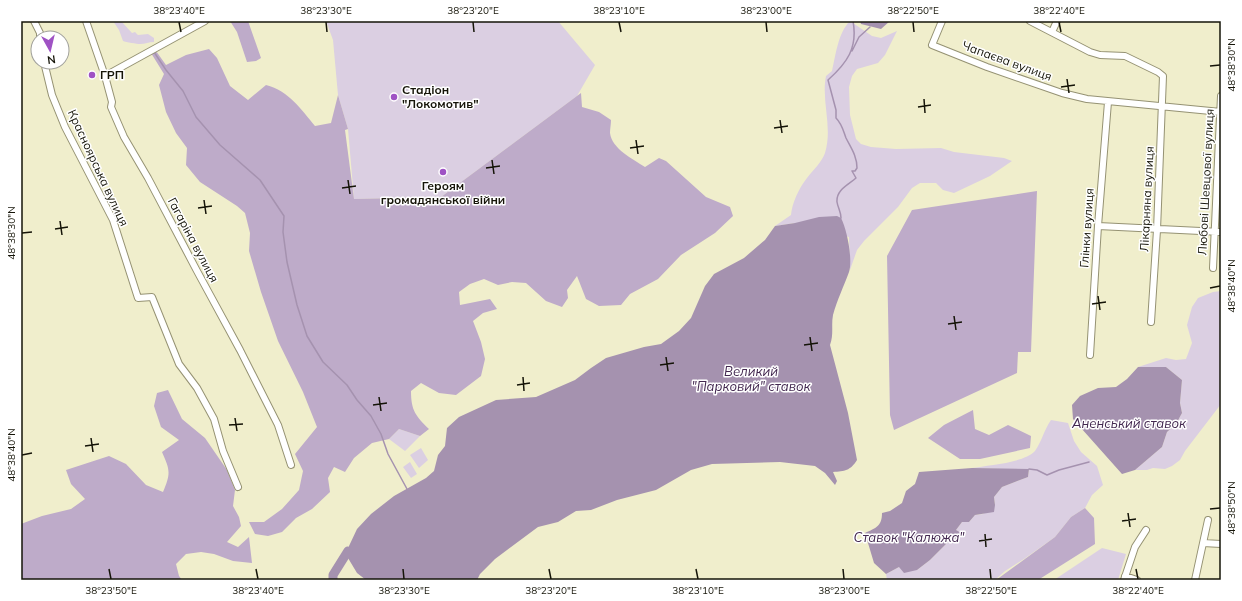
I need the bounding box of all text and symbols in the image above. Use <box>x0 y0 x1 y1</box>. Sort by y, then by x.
text: 38°23'40"E <box>153 4 205 17</box>
text: 38°23'30"E <box>300 4 352 17</box>
text: 38°23'20"E <box>447 4 499 17</box>
text: 38°23'10"E <box>593 4 645 17</box>
text: 38°23'00"E <box>740 4 792 17</box>
text: 38°22'50"E <box>887 4 939 17</box>
text: 38°22'40"E <box>1033 4 1085 17</box>
north arrow <box>30 30 70 70</box>
street label: Чапаєва вулиця <box>960 37 1054 84</box>
text: 48°38'30"N <box>1225 38 1238 92</box>
text: N <box>46 52 56 67</box>
place label: ГРП <box>100 67 124 82</box>
marker: ГРП <box>87 70 97 80</box>
place label: Стадіон "Локомотив" <box>402 82 479 111</box>
marker: Стадіон "Локомотив" <box>389 92 399 102</box>
street label: Красноярська вулиця <box>65 107 132 229</box>
street label: Любові Шевцової вулиця <box>1194 108 1217 256</box>
street label: Лікарняна вулиця <box>1136 146 1157 252</box>
marker: Героям громадянської війни <box>438 167 448 177</box>
place label: Героям громадянської війни <box>381 178 505 207</box>
street label: Глінки вулиця <box>1076 188 1097 268</box>
street label: Гагаріна вулиця <box>165 195 222 285</box>
text: 48°38'30"N <box>5 206 18 260</box>
text: 48°38'40"N <box>1225 259 1238 313</box>
water label: Великий "Парковий" ставок <box>692 363 811 394</box>
water label: Аненський ставок <box>1071 415 1187 431</box>
text: 48°38'40"N <box>5 428 18 482</box>
text: 48°38'50"N <box>1225 481 1238 535</box>
water label: Ставок "Калюжа" <box>854 529 965 545</box>
text: 38°23'50"E <box>85 584 137 597</box>
text: 38°23'40"E <box>232 584 284 597</box>
text: 38°23'30"E <box>378 584 430 597</box>
text: 38°23'20"E <box>525 584 577 597</box>
text: 38°23'10"E <box>672 584 724 597</box>
text: 38°23'00"E <box>818 584 870 597</box>
text: 38°22'50"E <box>965 584 1017 597</box>
text: 38°22'40"E <box>1112 584 1164 597</box>

